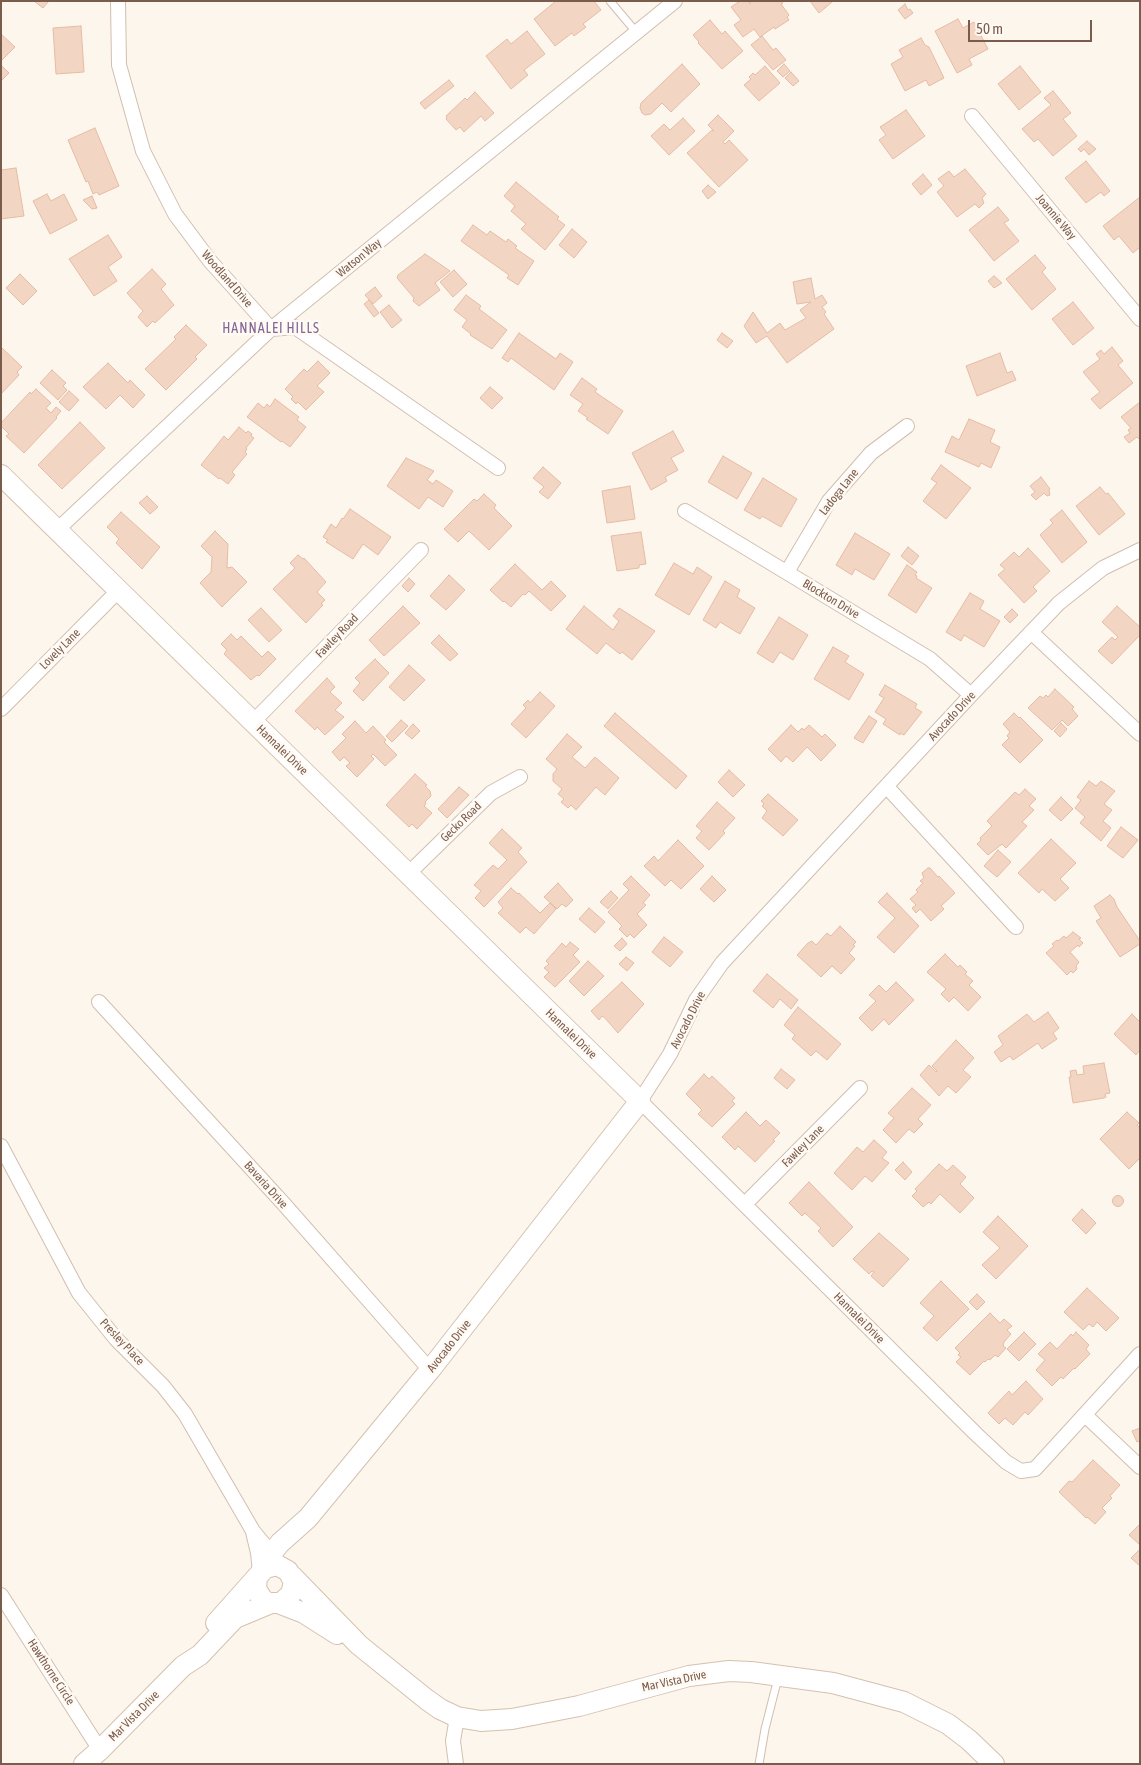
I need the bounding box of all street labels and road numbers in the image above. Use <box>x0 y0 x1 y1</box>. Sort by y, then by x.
street label: Joannie Way <box>1033 191 1079 243</box>
street label: Watson Way <box>334 236 384 280</box>
street label: Woodland Drive <box>198 248 256 310</box>
street label: Ladoga Lane <box>816 466 862 518</box>
street label: Blockton Drive <box>800 576 862 622</box>
street label: Fawley Road <box>313 611 361 661</box>
street label: Lovely Lane <box>37 626 83 672</box>
street label: Avocado Drive <box>925 688 979 744</box>
street label: Hannalei Drive <box>253 722 311 778</box>
street label: Gecko Road <box>438 799 484 845</box>
street label: Avocado Drive <box>667 989 709 1051</box>
street label: Hannalei Drive <box>542 1006 600 1062</box>
street label: Fawley Lane <box>779 1122 827 1170</box>
street label: Bavaria Drive <box>241 1158 291 1212</box>
street label: Hannalei Drive <box>831 1290 887 1346</box>
street label: Presley Place <box>97 1316 147 1368</box>
street label: Avocado Drive <box>424 1317 474 1375</box>
street label: Hawthorne Circle <box>24 1636 78 1708</box>
street label: Mar Vista Drive <box>640 1667 708 1695</box>
street label: Mar Vista Drive <box>106 1688 162 1744</box>

